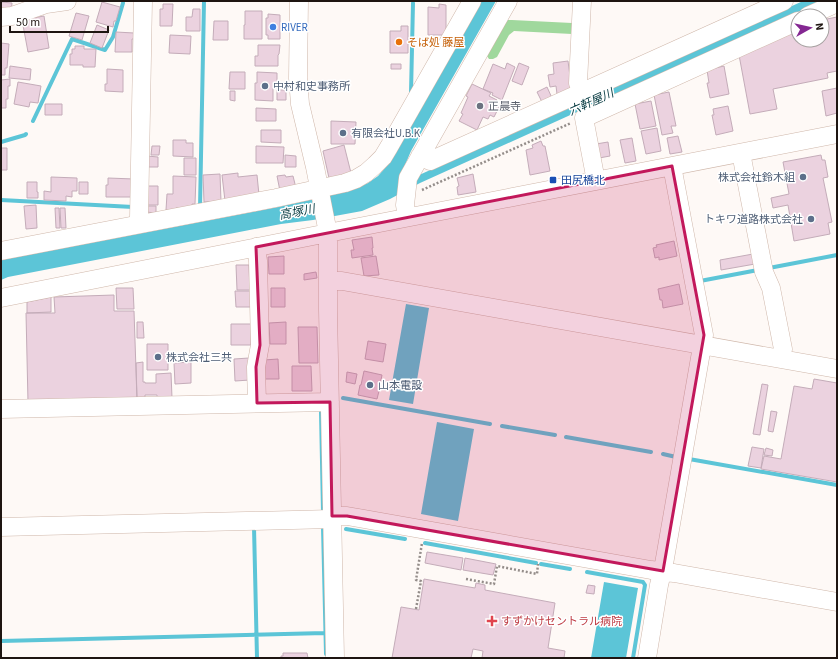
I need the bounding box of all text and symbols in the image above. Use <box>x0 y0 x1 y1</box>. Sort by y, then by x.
scale bar <box>10 8 108 34</box>
north arrow <box>790 8 830 48</box>
text: 50 m <box>16 14 40 31</box>
place label: RIVER <box>281 20 308 35</box>
marker: RIVER <box>268 22 278 32</box>
text: N <box>811 22 827 31</box>
place label: そば処 藤屋 <box>407 35 464 50</box>
marker: そば処 藤屋 <box>394 37 404 47</box>
place label: 中村和史事務所 <box>273 79 351 94</box>
marker: 中村和史事務所 <box>260 81 270 91</box>
water label: 六軒屋川 <box>566 84 618 120</box>
place label: 正晨寺 <box>488 99 521 114</box>
marker: 正晨寺 <box>475 101 485 111</box>
place label: 有限会社U.B.K <box>351 126 421 141</box>
marker: 有限会社U.B.K <box>338 128 348 138</box>
place label: 株式会社鈴木組 <box>718 170 795 185</box>
marker: 株式会社鈴木組 <box>798 172 808 182</box>
place label: 田尻橋北 <box>561 173 605 188</box>
marker: 田尻橋北 <box>548 175 558 185</box>
water label: 高塚川 <box>278 200 318 224</box>
place label: トキワ道路株式会社 <box>704 212 803 227</box>
marker: トキワ道路株式会社 <box>806 214 816 224</box>
place label: 株式会社三共 <box>166 350 232 365</box>
marker: 株式会社三共 <box>153 352 163 362</box>
place label: 山本電設 <box>378 378 422 393</box>
marker: 山本電設 <box>365 380 375 390</box>
place label: すずかけセントラル病院 <box>501 614 622 629</box>
marker: すずかけセントラル病院 <box>486 615 498 627</box>

